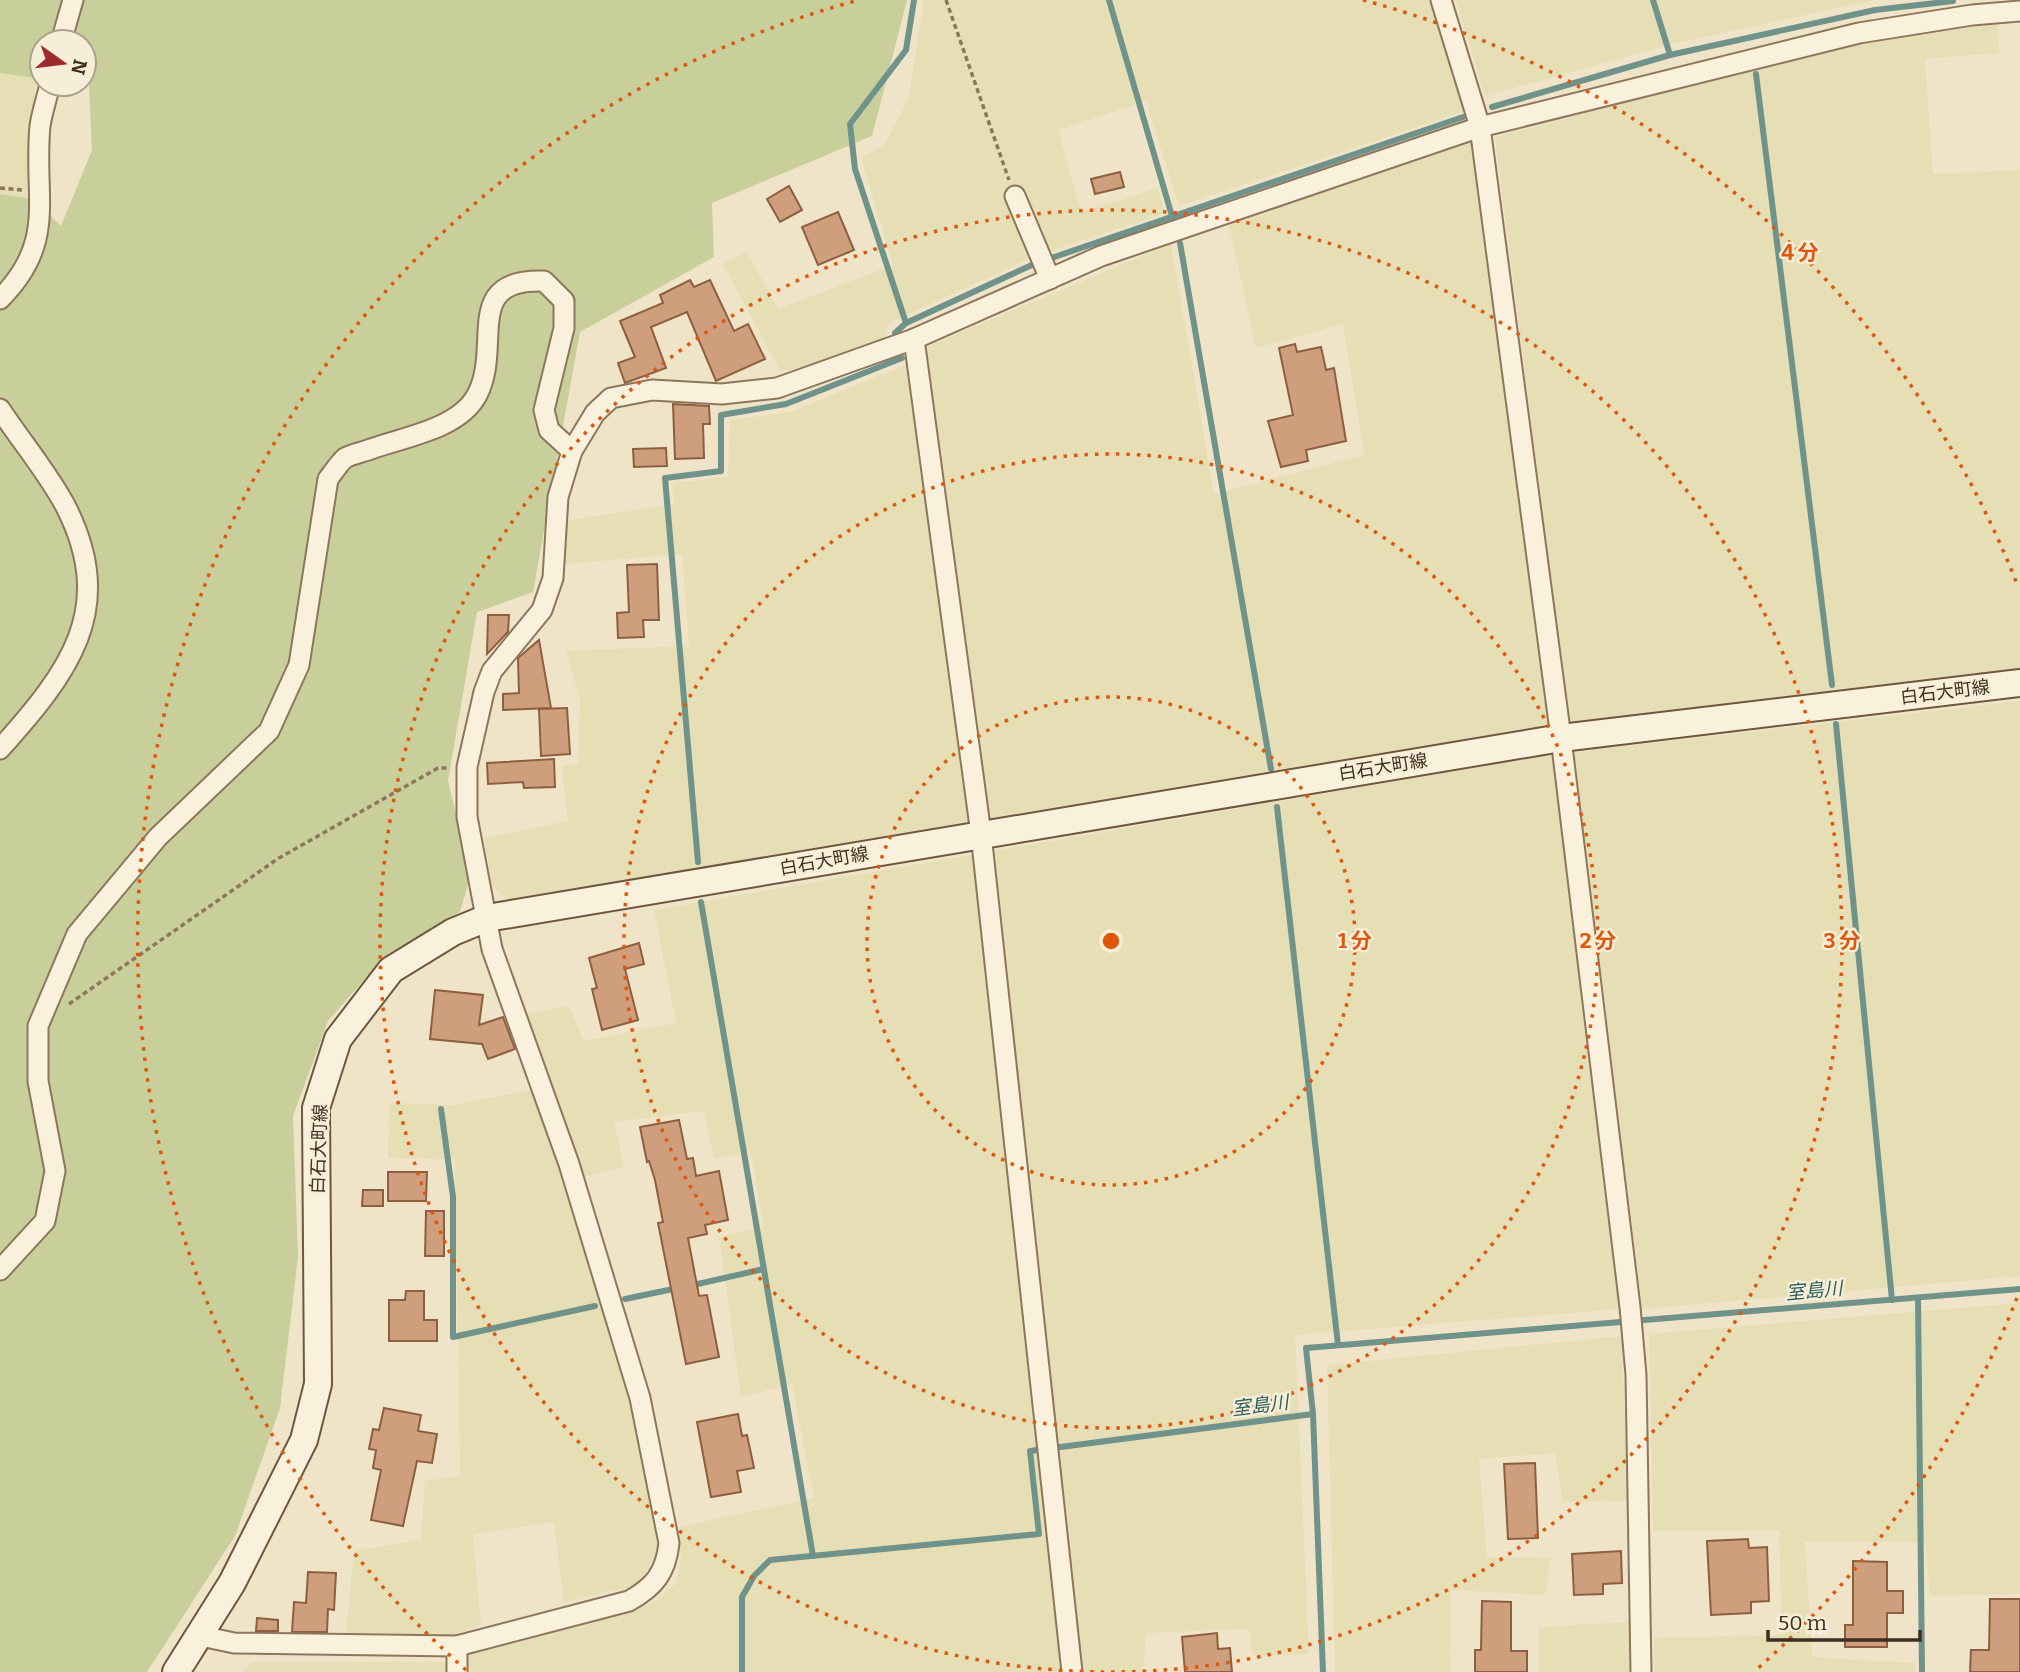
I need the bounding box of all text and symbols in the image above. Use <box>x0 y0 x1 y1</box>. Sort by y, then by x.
north arrow <box>28 28 98 98</box>
text: N <box>66 57 92 77</box>
text: 4 分 <box>1781 240 1819 266</box>
street label: 白石大町線 <box>1899 676 1991 708</box>
street label: 白石大町線 <box>1337 749 1429 785</box>
street label: 白石大町線 <box>778 842 870 880</box>
text: 1 分 <box>1338 928 1372 954</box>
text: 2 分 <box>1580 928 1616 954</box>
text: 3 分 <box>1824 928 1860 954</box>
centre of rings <box>1099 929 1123 953</box>
street label: 白石大町線 <box>306 1104 332 1194</box>
water label: 室島川 <box>1785 1276 1845 1304</box>
water label: 室島川 <box>1230 1390 1292 1420</box>
scale bar <box>1768 1598 1920 1642</box>
text: 50 m <box>1778 1610 1827 1636</box>

